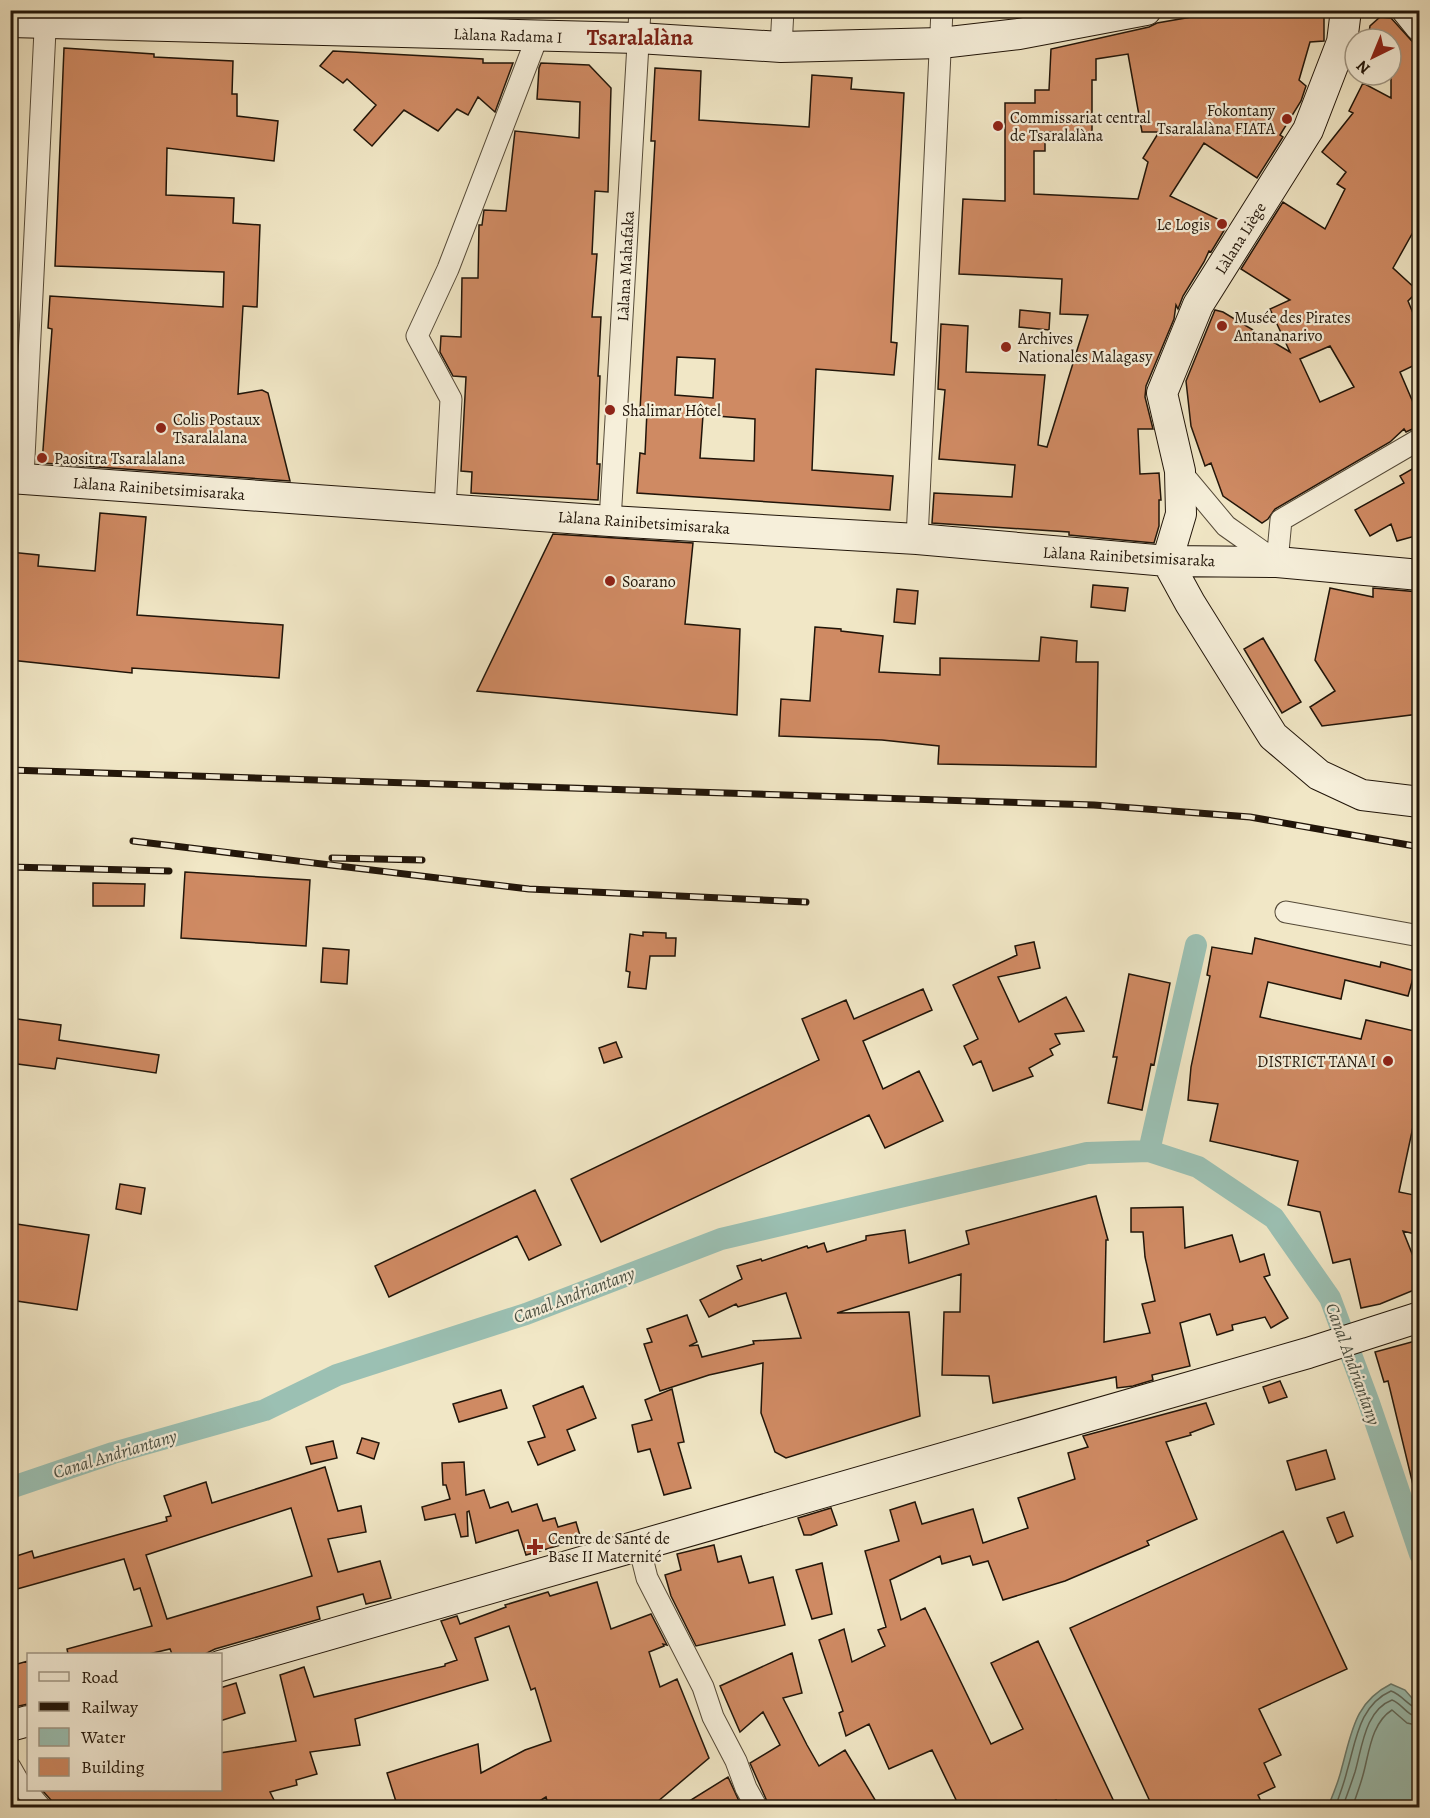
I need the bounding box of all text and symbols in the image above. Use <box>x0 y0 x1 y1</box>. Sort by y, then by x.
street label: Làlana Radama I <box>453 23 563 49</box>
district label: Tsaralalàna <box>587 23 694 53</box>
north arrow <box>1343 27 1403 87</box>
text: N <box>1351 55 1375 79</box>
place label: Fokontany Tsaralalàna FIATA <box>1157 100 1276 140</box>
place label: Commissariat central de Tsaralalàna <box>1010 107 1151 147</box>
marker: Fokontany Tsaralalàna FIATA <box>1280 112 1294 126</box>
marker: Commissariat central de Tsaralalàna <box>991 119 1005 133</box>
street label: Làlana Liège <box>1210 198 1272 279</box>
street label: Làlana Mahafaka <box>612 210 640 322</box>
place label: Le Logis <box>1157 214 1210 236</box>
marker: Le Logis <box>1215 217 1229 231</box>
place label: Musée des Pirates Antananarivo <box>1233 307 1351 347</box>
marker: Musée des Pirates Antananarivo <box>1215 319 1229 333</box>
place label: Archives Nationales Malagasy <box>1017 328 1153 368</box>
marker: Archives Nationales Malagasy <box>999 340 1013 354</box>
place label: Shalimar Hôtel <box>622 400 721 422</box>
marker: Shalimar Hôtel <box>603 403 617 417</box>
place label: Colis Postaux Tsaralalana <box>173 409 261 449</box>
marker: Colis Postaux Tsaralalana <box>154 421 168 435</box>
place label: Paositra Tsaralalana <box>54 448 186 470</box>
marker: Paositra Tsaralalana <box>35 451 49 465</box>
street label: Làlana Rainibetsimisaraka <box>72 472 246 506</box>
street label: Làlana Rainibetsimisaraka <box>557 506 731 540</box>
street label: Làlana Rainibetsimisaraka <box>1042 541 1216 573</box>
place label: Soarano <box>622 571 676 593</box>
marker: Soarano <box>603 574 617 588</box>
place label: DISTRICT TANA I <box>1257 1051 1376 1073</box>
marker: DISTRICT TANA I <box>1381 1054 1395 1068</box>
water label: Canal Andriantany <box>510 1261 638 1329</box>
water label: Canal Andriantany <box>1320 1300 1386 1429</box>
water label: Canal Andriantany <box>50 1424 180 1484</box>
place label: Centre de Santé de Base II Maternité <box>548 1528 670 1568</box>
marker: Centre de Santé de Base II Maternité <box>526 1538 544 1556</box>
legend <box>27 1653 222 1791</box>
text: Road <box>81 1665 119 1689</box>
text: Railway <box>81 1695 139 1719</box>
text: Water <box>80 1725 126 1749</box>
text: Building <box>81 1755 145 1779</box>

